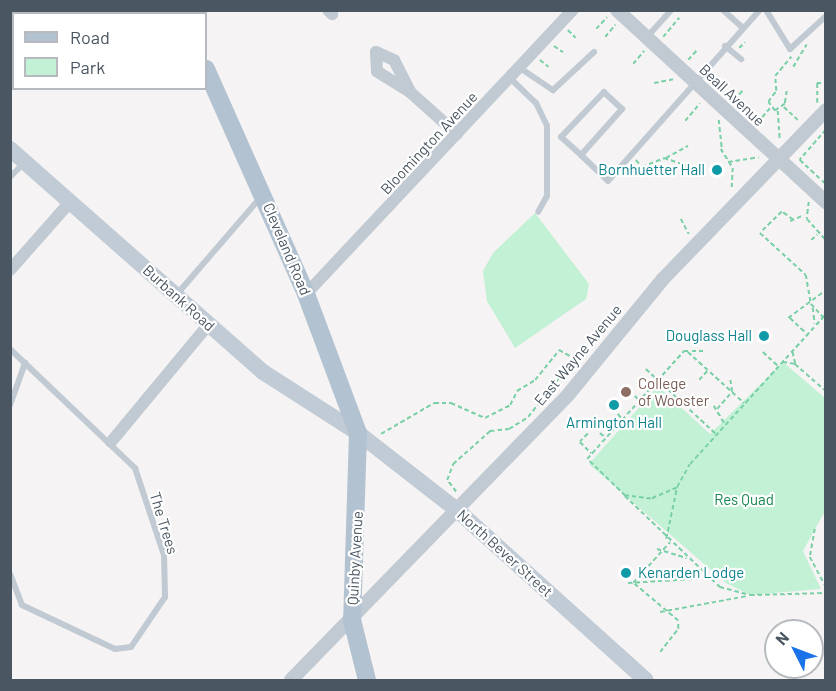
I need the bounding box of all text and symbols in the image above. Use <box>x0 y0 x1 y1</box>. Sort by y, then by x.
legend <box>12 12 207 90</box>
text: Road <box>70 26 110 48</box>
text: Park <box>70 56 105 78</box>
street label: Beall Avenue <box>696 60 768 130</box>
street label: Bloomington Avenue <box>377 88 481 198</box>
place label: Bornhuetter Hall <box>598 161 705 179</box>
marker: Bornhuetter Hall <box>710 163 724 177</box>
street label: Cleveland Road <box>259 200 315 298</box>
street label: Burbank Road <box>139 261 219 335</box>
street label: East Wayne Avenue <box>531 301 625 409</box>
place label: Douglass Hall <box>666 327 752 345</box>
marker: Douglass Hall <box>757 329 771 343</box>
place label: College of Wooster <box>638 374 709 409</box>
marker: College of Wooster <box>619 385 633 399</box>
marker: Armington Hall <box>607 398 621 412</box>
place label: Armington Hall <box>566 414 662 432</box>
street label: The Trees <box>146 490 182 556</box>
park label: Res Quad <box>714 491 774 509</box>
street label: North Bever Street <box>454 505 556 601</box>
street label: Quinby Avenue <box>344 510 366 606</box>
place label: Kenarden Lodge <box>638 564 744 582</box>
marker: Kenarden Lodge <box>619 566 633 580</box>
north arrow <box>764 619 824 679</box>
text: N <box>771 628 792 648</box>

